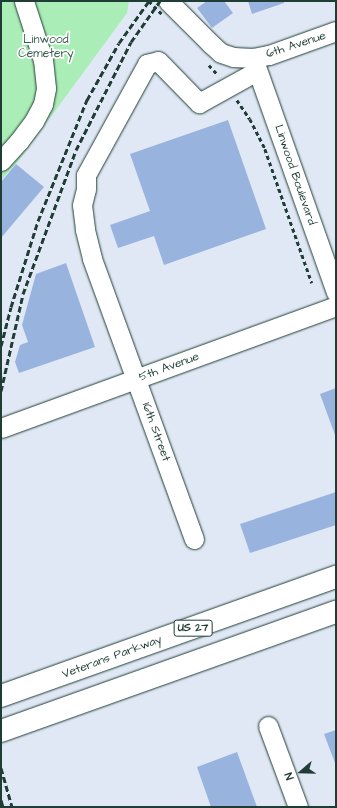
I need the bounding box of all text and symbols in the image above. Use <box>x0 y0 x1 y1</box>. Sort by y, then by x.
street label: 6th Avenue <box>264 29 328 61</box>
park label: Linwood Cemetery <box>18 33 74 61</box>
street label: Linwood Boulevard <box>271 123 319 227</box>
street label: 5th Avenue <box>137 349 201 385</box>
street label: 16th Street <box>139 401 173 463</box>
road number: US 27 <box>173 619 213 637</box>
street label: Veterans Parkway <box>60 632 164 682</box>
north arrow <box>281 752 321 792</box>
text: N <box>281 770 297 782</box>

